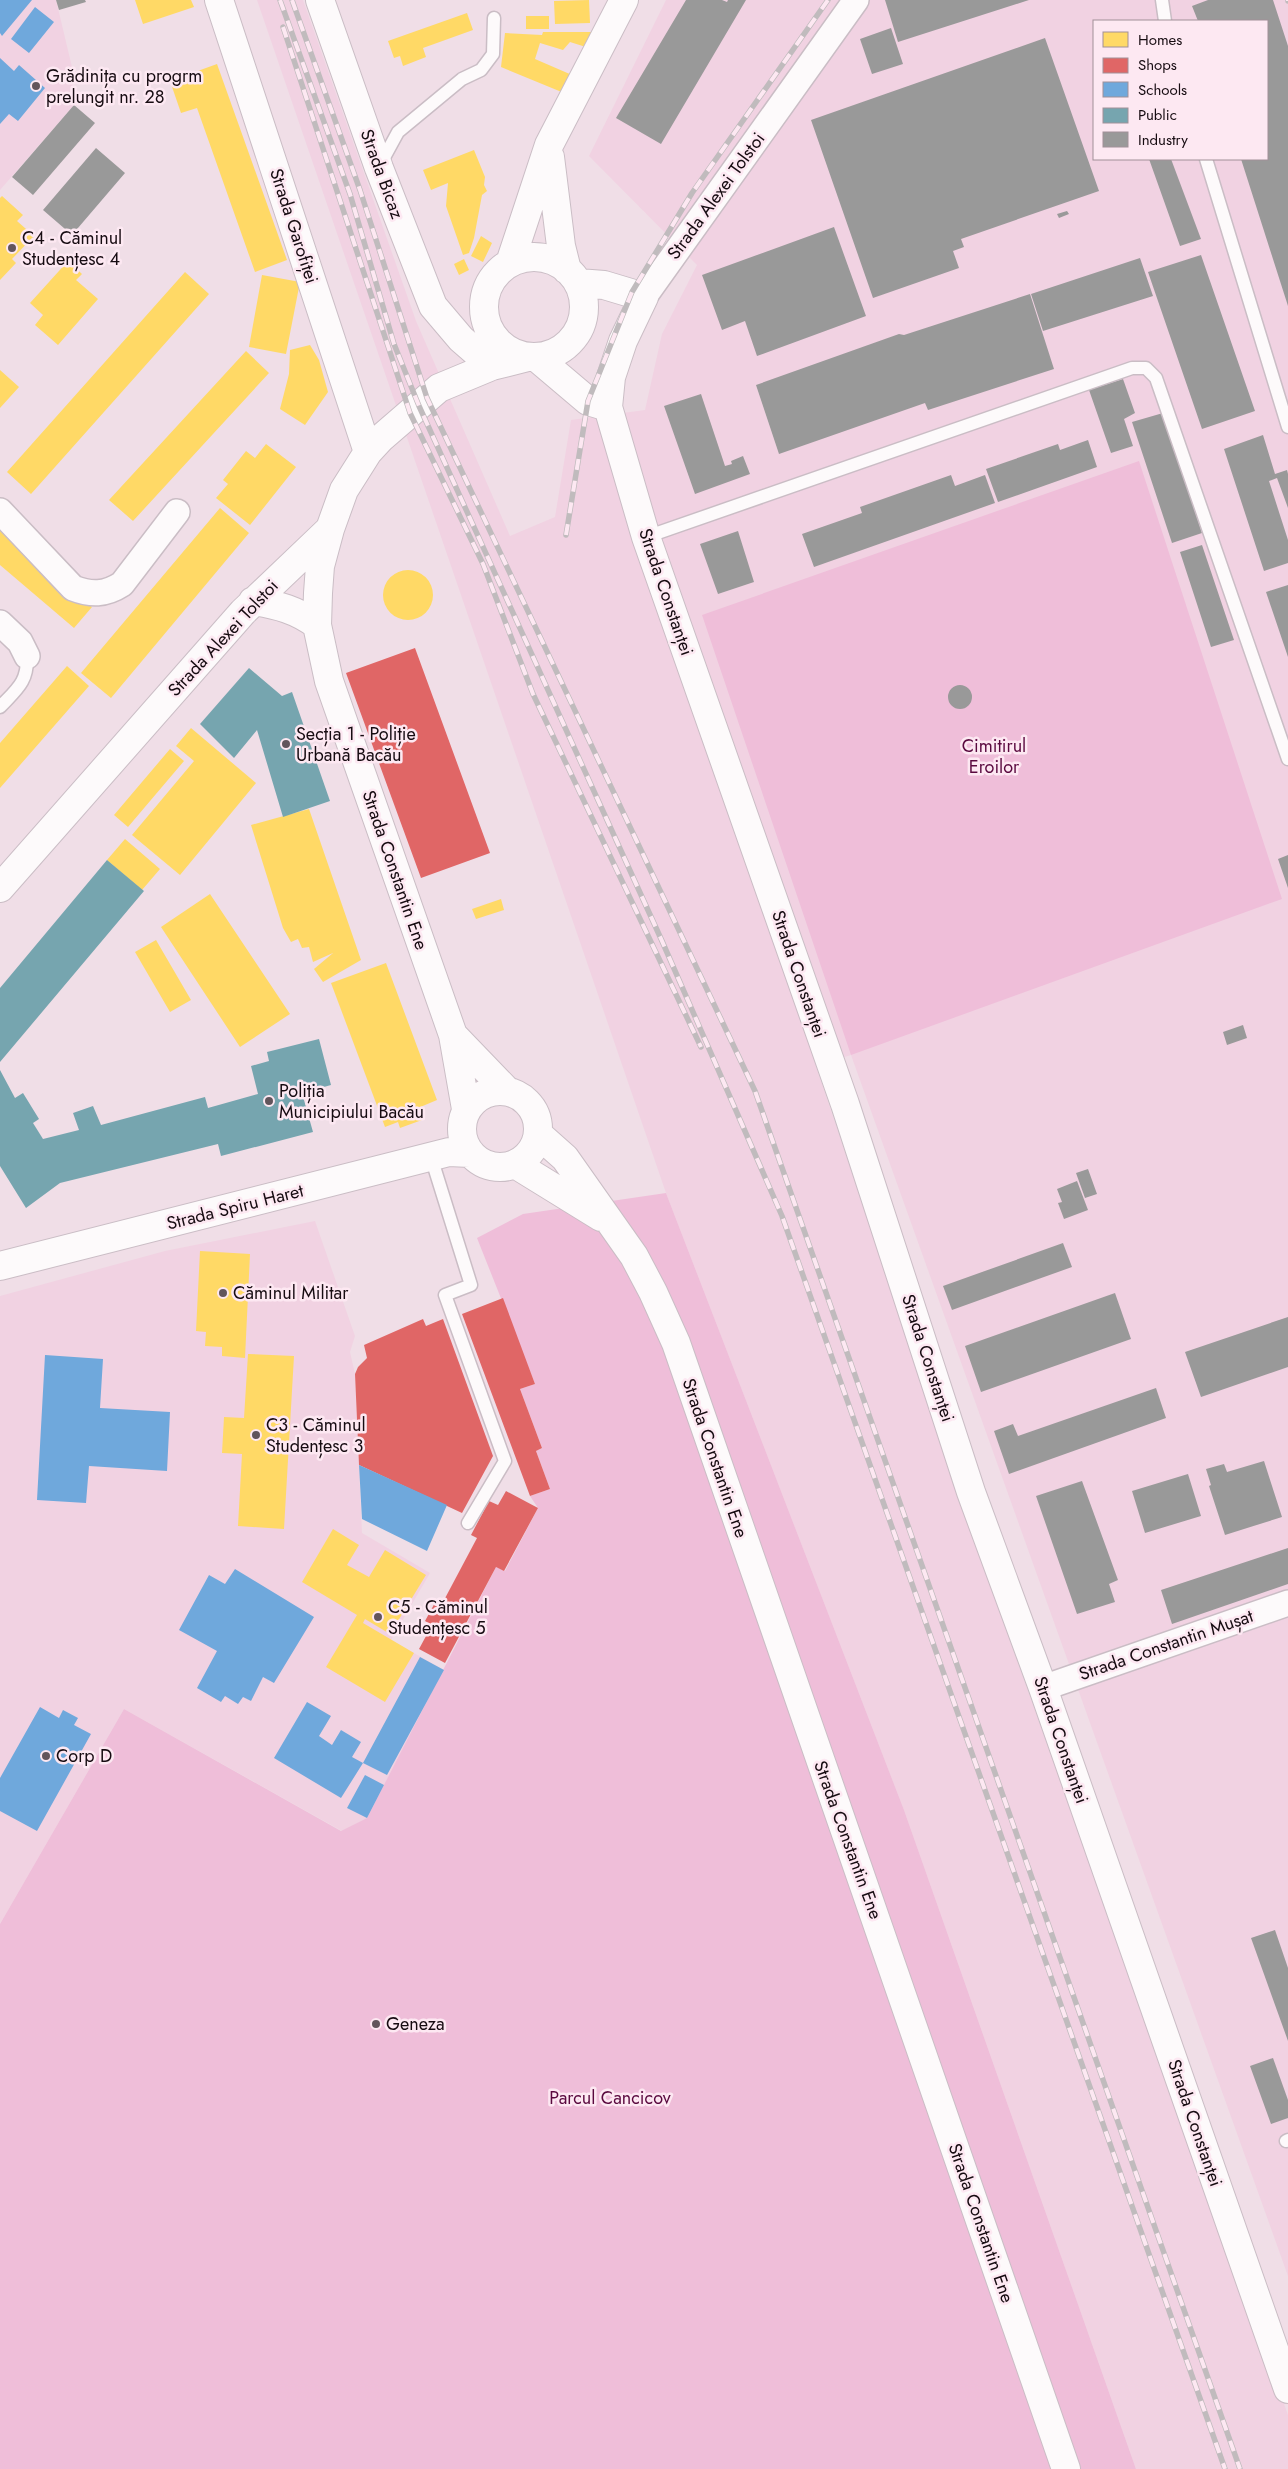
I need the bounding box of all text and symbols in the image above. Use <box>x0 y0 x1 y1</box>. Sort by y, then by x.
legend <box>1093 20 1268 160</box>
text: Homes <box>1138 29 1182 51</box>
text: Shops <box>1138 54 1177 76</box>
place label: Grădinița cu progrm prelungit nr. 28 <box>46 63 202 110</box>
text: Schools <box>1138 79 1187 101</box>
marker: Grădinița cu progrm prelungit nr. 28 <box>30 80 42 92</box>
text: Public <box>1138 104 1177 126</box>
street label: Strada Bicaz <box>354 126 410 223</box>
street label: Strada Alexei Tolstoi <box>661 127 771 265</box>
text: Industry <box>1138 129 1188 151</box>
street label: Strada Garofiței <box>263 165 325 287</box>
place label: C4 - Căminul Studențesc 4 <box>22 225 122 272</box>
marker: C4 - Căminul Studențesc 4 <box>6 242 18 254</box>
street label: Strada Constanței <box>632 525 700 659</box>
street label: Strada Alexei Tolstoi <box>162 574 284 702</box>
place label: Secția 1 - Poliție Urbană Bacău <box>296 721 416 768</box>
park label: Cimitirul Eroilor <box>962 733 1026 780</box>
marker: Secția 1 - Poliție Urbană Bacău <box>280 738 292 750</box>
street label: Strada Constantin Ene <box>356 787 434 953</box>
street label: Strada Constanței <box>765 907 833 1041</box>
place label: Poliția Municipiului Bacău <box>279 1078 424 1125</box>
marker: Poliția Municipiului Bacău <box>263 1095 275 1107</box>
street label: Strada Spiru Haret <box>164 1177 307 1237</box>
place label: Căminul Militar <box>233 1280 349 1306</box>
marker: Căminul Militar <box>217 1287 229 1299</box>
street label: Strada Constanței <box>895 1291 961 1425</box>
street label: Strada Constantin Ene <box>676 1375 754 1541</box>
place label: C3 - Căminul Studențesc 3 <box>266 1412 366 1459</box>
marker: C3 - Căminul Studențesc 3 <box>250 1429 262 1441</box>
place label: C5 - Căminul Studențesc 5 <box>388 1594 488 1641</box>
street label: Strada Constantin Mușat <box>1075 1603 1257 1687</box>
marker: C5 - Căminul Studențesc 5 <box>372 1611 384 1623</box>
street label: Strada Constanței <box>1027 1673 1095 1807</box>
place label: Corp D <box>56 1743 112 1769</box>
marker: Corp D <box>40 1750 52 1762</box>
street label: Strada Constantin Ene <box>807 1757 889 1923</box>
place label: Geneza <box>386 2011 445 2037</box>
marker: Geneza <box>370 2018 382 2030</box>
street label: Strada Constanței <box>1161 2056 1229 2190</box>
park label: Parcul Cancicov <box>549 2085 671 2111</box>
street label: Strada Constantin Ene <box>942 2140 1020 2306</box>

